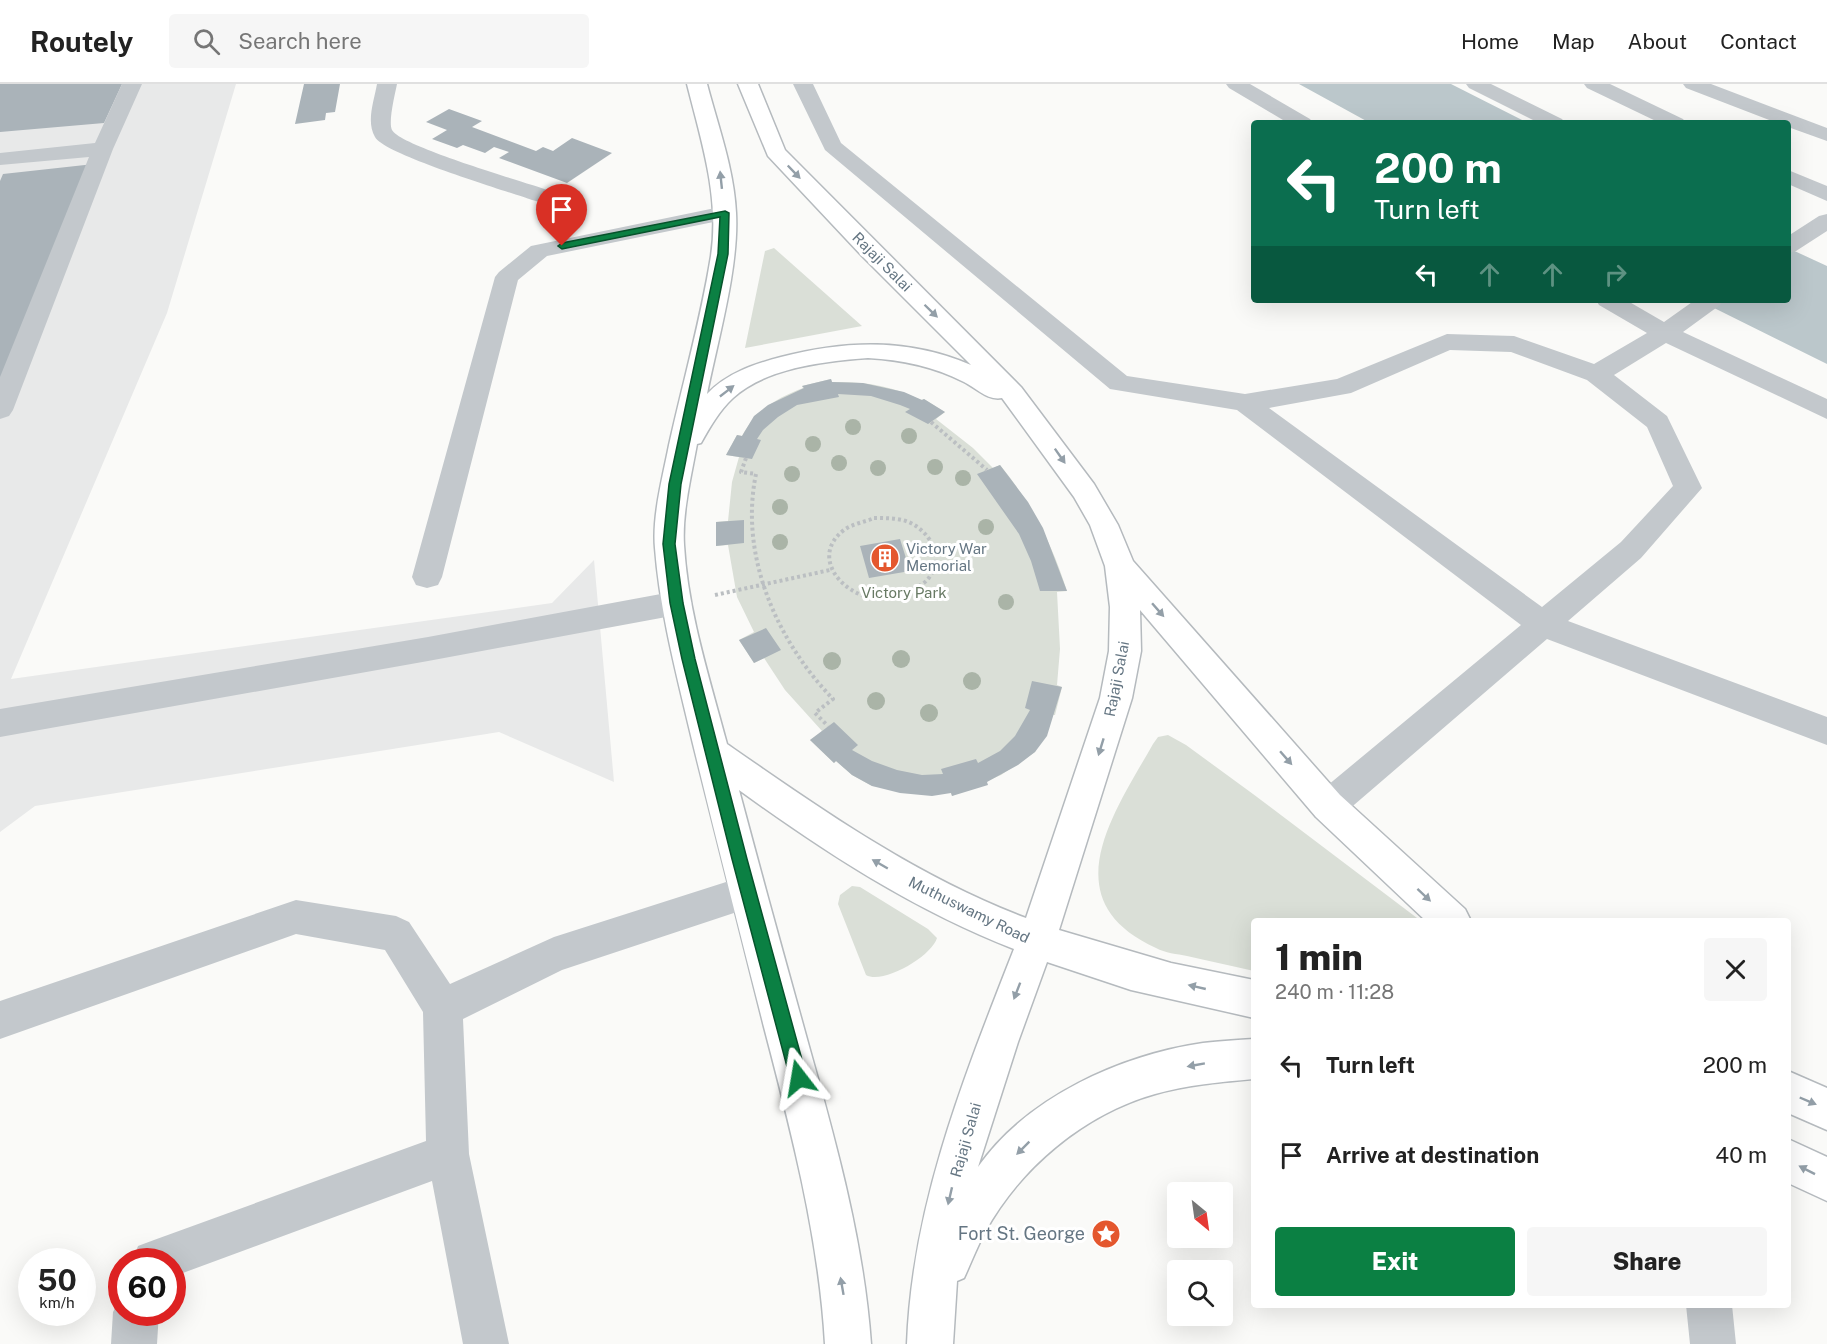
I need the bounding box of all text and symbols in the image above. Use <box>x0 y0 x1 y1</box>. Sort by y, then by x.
search box <box>169 14 589 68</box>
text: Routely <box>30 25 133 58</box>
icon: search <box>190 25 223 58</box>
text: Search here <box>238 28 362 54</box>
text: Home <box>1461 29 1519 54</box>
text: Map <box>1552 29 1595 54</box>
text: About <box>1628 29 1687 54</box>
text: Contact <box>1720 29 1797 54</box>
text: 200 m <box>1374 143 1502 192</box>
icon: left <box>1275 144 1353 222</box>
one-way arrow <box>787 164 801 179</box>
one-way arrow <box>716 170 726 189</box>
pin <box>536 184 587 246</box>
icon: arrive <box>545 193 578 226</box>
text: Turn left <box>1374 193 1480 225</box>
street label: Rajaji Salai <box>849 229 915 295</box>
icon: left <box>1410 258 1443 291</box>
icon: ahead <box>1473 258 1506 291</box>
icon: ahead <box>1536 258 1569 291</box>
icon: right <box>1599 258 1632 291</box>
one-way arrow <box>923 303 937 317</box>
one-way arrow <box>719 385 735 397</box>
one-way arrow <box>1054 448 1066 464</box>
place label: Victory War Memorial <box>906 540 987 574</box>
building icon: Victory War Memorial <box>869 542 901 574</box>
park label: Victory Park <box>861 584 947 601</box>
one-way arrow <box>1151 602 1164 617</box>
street label: Rajaji Salai <box>1101 640 1132 718</box>
one-way arrow <box>1096 738 1105 756</box>
one-way arrow <box>1279 750 1292 765</box>
one-way arrow <box>871 860 888 870</box>
street label: Muthuswamy Road <box>906 873 1032 946</box>
one-way arrow <box>1416 888 1431 901</box>
text: 1 min <box>1275 936 1363 978</box>
button: close <box>1704 938 1767 1001</box>
text: 240 m · 11:28 <box>1275 980 1394 1004</box>
one-way arrow <box>1012 982 1022 1000</box>
one-way arrow <box>1188 982 1206 992</box>
position arrow <box>767 1046 831 1110</box>
icon: left <box>1275 1049 1308 1082</box>
text: Turn left <box>1326 1052 1415 1078</box>
text: 200 m <box>1703 1052 1767 1078</box>
one-way arrow <box>1186 1061 1205 1070</box>
one-way arrow <box>1799 1096 1817 1106</box>
street label: Rajaji Salai <box>947 1101 984 1179</box>
icon: arrive <box>1275 1139 1308 1172</box>
one-way arrow <box>1017 1140 1031 1154</box>
text: Arrive at destination <box>1326 1142 1539 1168</box>
text: 40 m <box>1715 1142 1767 1168</box>
one-way arrow <box>1799 1166 1816 1175</box>
north arrow <box>1167 1182 1233 1248</box>
map controls <box>1167 1182 1233 1326</box>
one-way arrow <box>945 1187 955 1205</box>
place icon: Fort St. George <box>1090 1218 1122 1250</box>
place label: Fort St. George <box>958 1223 1085 1244</box>
button: Exit <box>1275 1227 1515 1296</box>
button: Share <box>1527 1227 1767 1296</box>
speed limit sign: 60 <box>108 1248 186 1326</box>
button: search <box>1167 1260 1233 1326</box>
text: 50 <box>37 1262 77 1298</box>
one-way arrow <box>837 1276 846 1295</box>
text: km/h <box>39 1294 75 1311</box>

